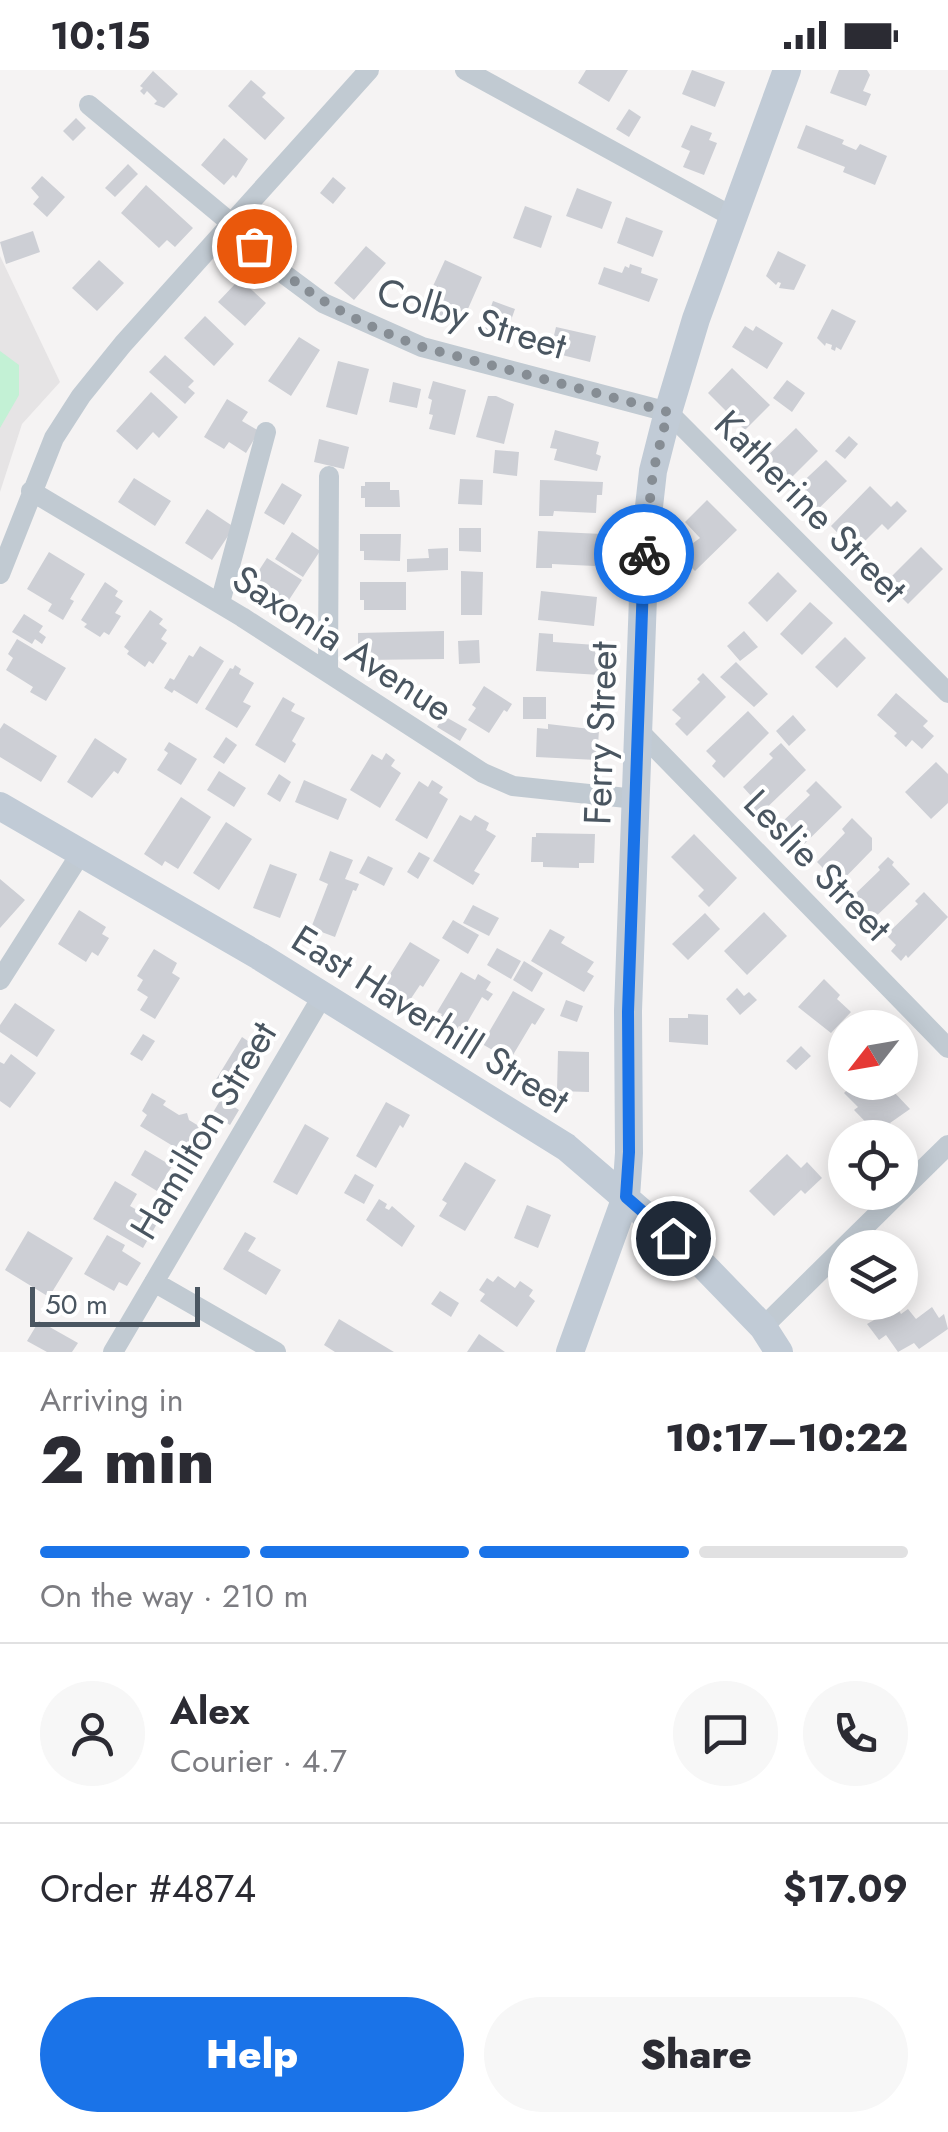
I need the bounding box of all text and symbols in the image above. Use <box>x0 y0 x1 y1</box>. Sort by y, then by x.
text: 10:15 <box>50 8 151 63</box>
pin <box>212 204 297 289</box>
icon: bag <box>227 219 282 274</box>
street label: Colby Street <box>371 263 573 373</box>
street label: Katherine Street <box>702 397 920 615</box>
courier <box>594 504 694 604</box>
icon: bike <box>617 527 672 582</box>
street label: Saxonia Avenue <box>222 551 464 735</box>
street label: Ferry Street <box>569 640 631 826</box>
street label: Leslie Street <box>731 777 905 953</box>
street label: East Haverhill Street <box>281 911 581 1127</box>
north arrow <box>828 1010 918 1100</box>
map controls <box>828 1010 918 1320</box>
street label: Hamilton Street <box>116 1011 290 1249</box>
button: locate <box>828 1120 918 1210</box>
pin <box>631 1196 716 1281</box>
icon: home <box>646 1211 701 1266</box>
button: layers <box>828 1230 918 1320</box>
scale bar <box>30 1282 200 1326</box>
text: 50 m <box>45 1284 108 1325</box>
text: Arriving in <box>40 1377 184 1423</box>
text: 10:17–10:22 <box>665 1410 908 1465</box>
text: 2 min <box>40 1413 215 1507</box>
text: On the way · 210 m <box>40 1573 308 1619</box>
button: person <box>40 1681 145 1786</box>
button: chat <box>673 1681 778 1786</box>
button: phone <box>803 1681 908 1786</box>
text: Alex <box>170 1683 250 1738</box>
text: Courier · 4.7 <box>170 1738 347 1784</box>
text: Order #4874 <box>40 1861 256 1916</box>
text: $17.09 <box>783 1861 908 1916</box>
button: Help <box>40 1997 464 2112</box>
button: Share <box>484 1997 908 2112</box>

